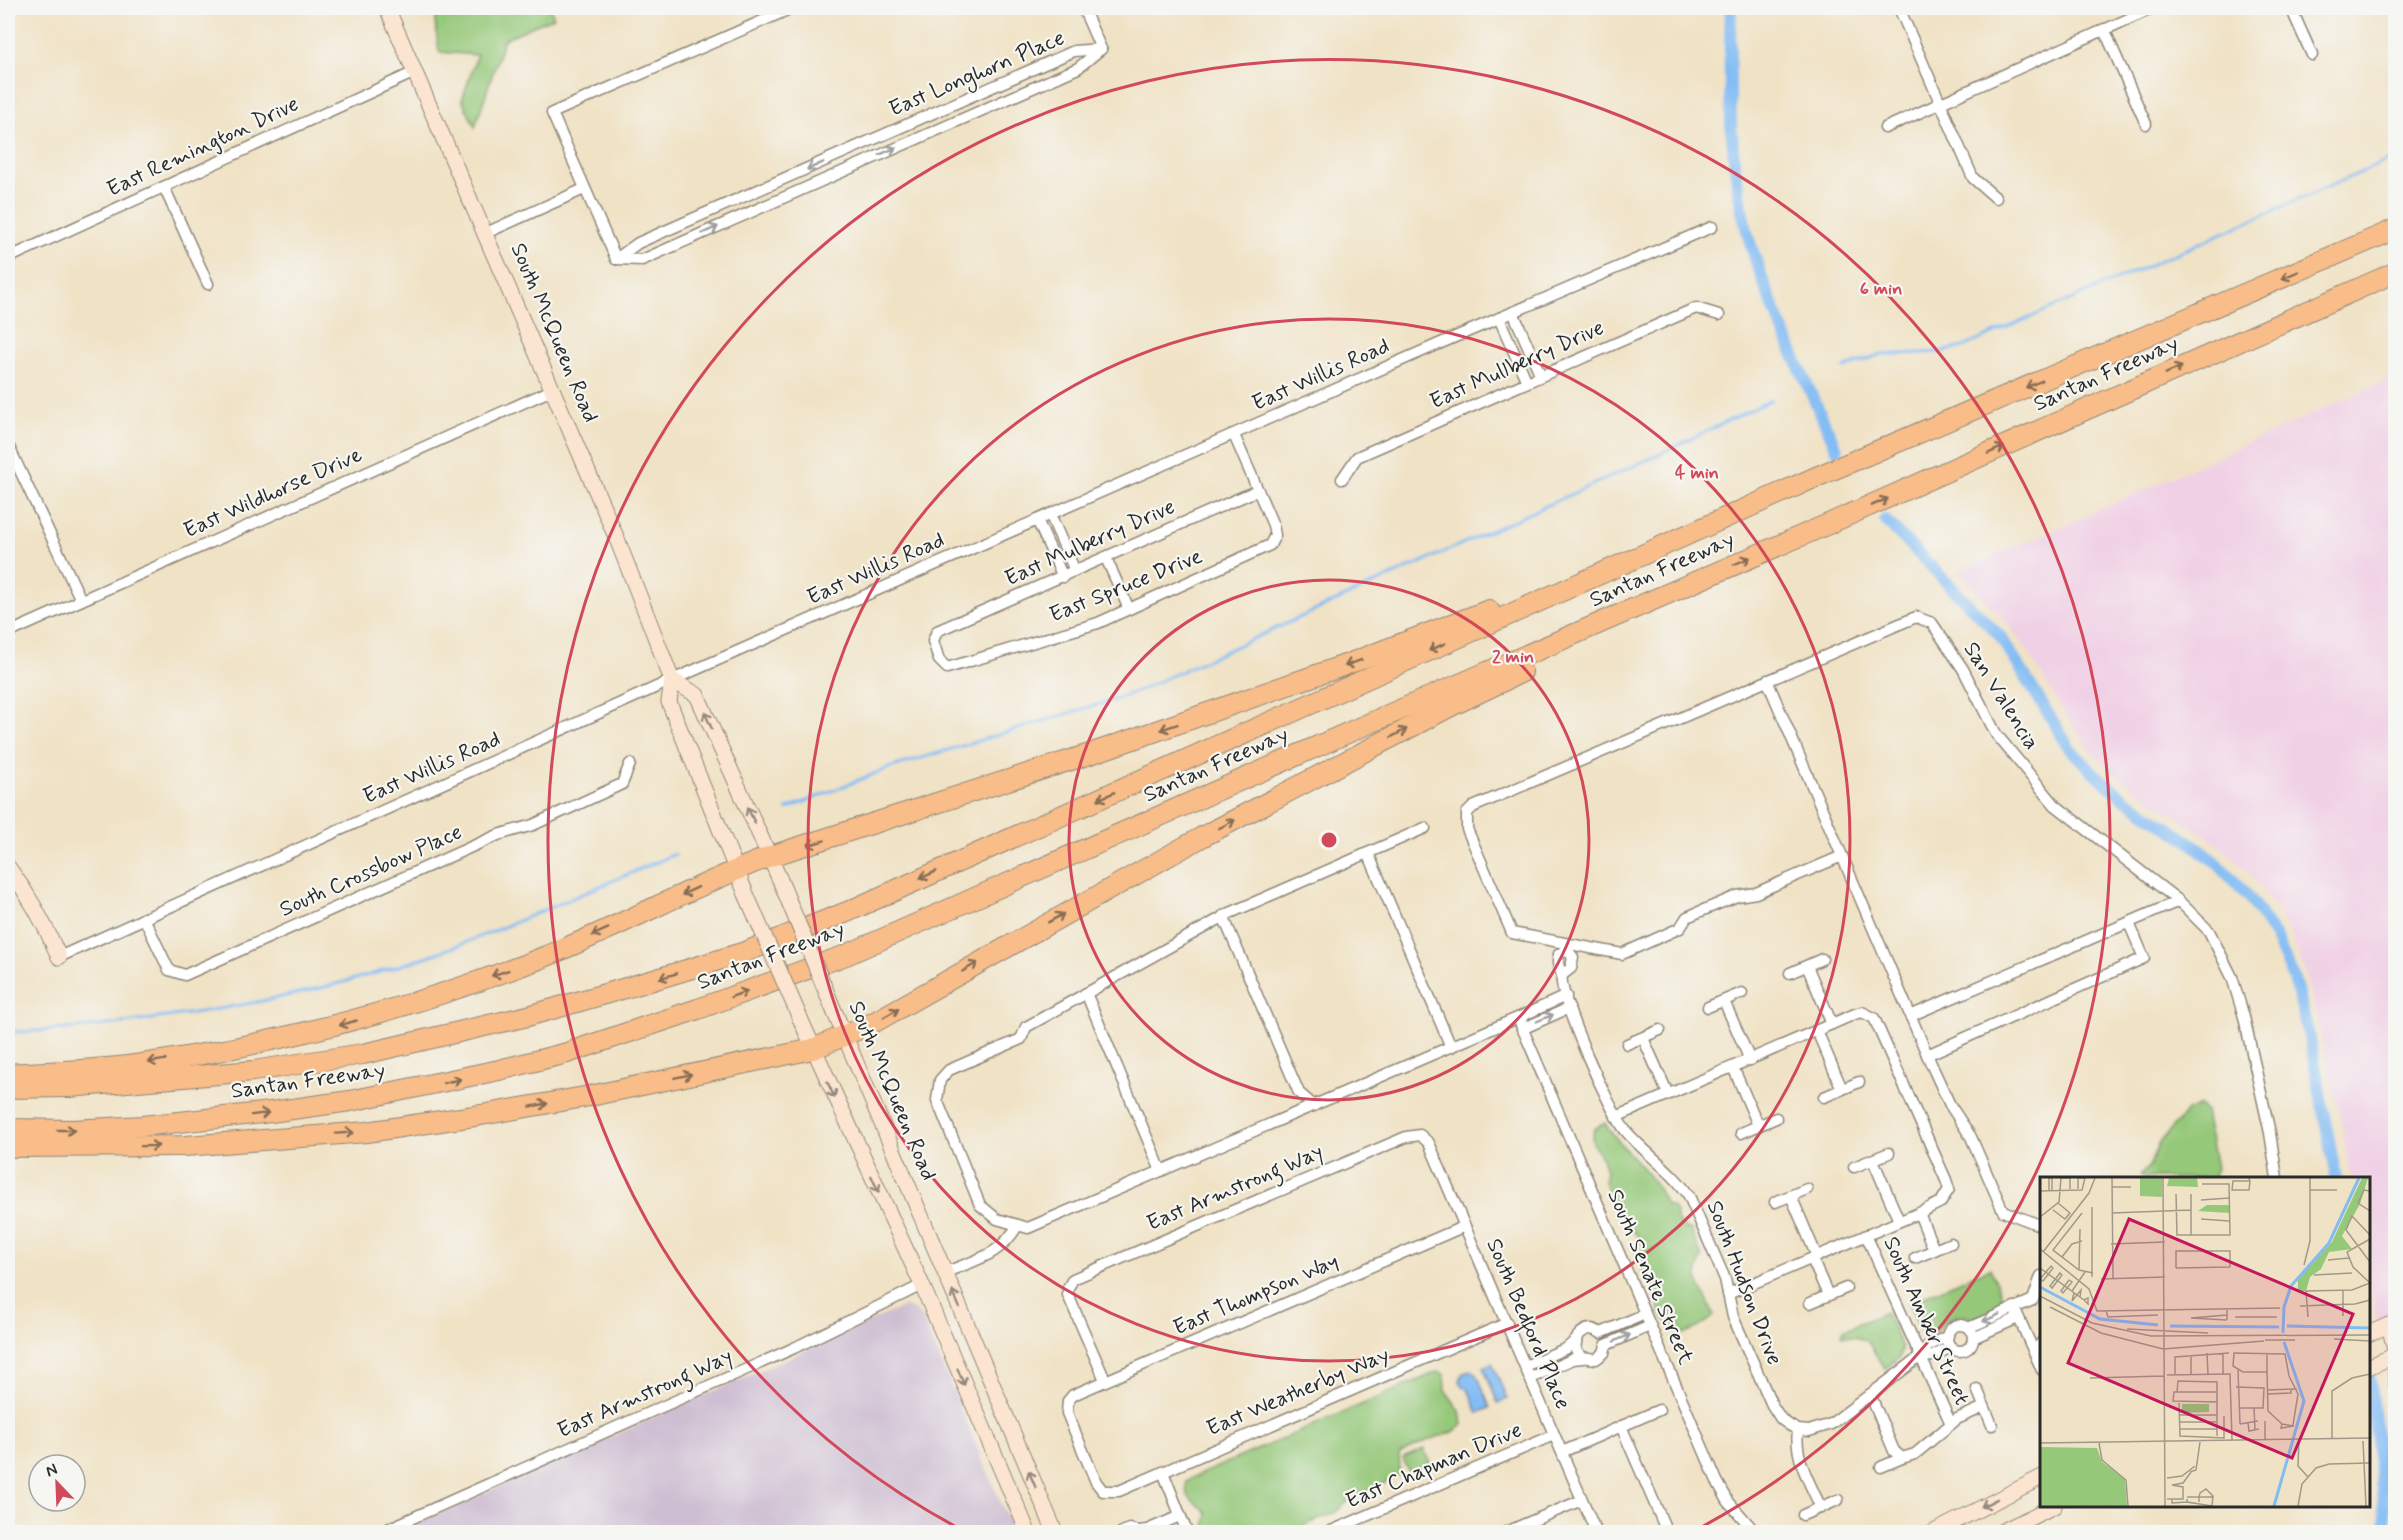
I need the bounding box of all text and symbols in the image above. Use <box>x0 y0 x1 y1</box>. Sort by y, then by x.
street label: East Longhorn Place <box>885 24 1070 126</box>
street label: East Remington Drive <box>103 90 304 205</box>
one-way arrow <box>879 145 897 156</box>
one-way arrow <box>806 161 824 172</box>
one-way arrow <box>700 224 718 235</box>
street label: South McQueen Road <box>504 239 604 427</box>
one-way arrow <box>2282 269 2300 281</box>
text: 6 min <box>1860 277 1902 301</box>
street label: East Mullberry Drive <box>1425 314 1609 416</box>
street label: Santan Freeway <box>2029 330 2183 418</box>
street label: East Willis Road <box>1248 332 1394 418</box>
one-way arrow <box>2164 364 2182 375</box>
one-way arrow <box>2025 380 2043 391</box>
street label: East Wildhorse Drive <box>179 441 367 545</box>
one-way arrow <box>1986 444 2004 455</box>
text: 4 min <box>1675 461 1719 485</box>
street label: East Mulberry Drive <box>1001 493 1179 593</box>
one-way arrow <box>1870 495 1888 507</box>
street label: East Willis Road <box>803 526 949 612</box>
street label: Santan Freeway <box>1585 526 1739 614</box>
street label: East Spruce Drive <box>1045 543 1207 629</box>
one-way arrow <box>1732 555 1751 566</box>
street label: San Valencia <box>1957 637 2045 755</box>
one-way arrow <box>1429 642 1447 654</box>
text: 2 min <box>1492 645 1534 669</box>
one-way arrow <box>1344 658 1362 669</box>
one-way arrow <box>702 711 713 730</box>
street label: Santan Freeway <box>1139 721 1293 809</box>
one-way arrow <box>1159 722 1178 733</box>
street label: East Willis Road <box>359 725 505 811</box>
one-way arrow <box>1390 727 1407 739</box>
one-way arrow <box>1097 791 1115 802</box>
one-way arrow <box>744 806 756 824</box>
street label: South Crossbow Place <box>275 818 467 924</box>
one-way arrow <box>1217 818 1235 829</box>
centre of rings <box>1319 830 1339 850</box>
one-way arrow <box>807 838 826 849</box>
one-way arrow <box>919 871 937 882</box>
one-way arrow <box>682 886 700 898</box>
one-way arrow <box>1047 912 1064 924</box>
street label: Santan Freeway <box>693 915 849 997</box>
one-way arrow <box>591 927 610 938</box>
one-way arrow <box>961 961 978 973</box>
one-way arrow <box>491 968 510 979</box>
one-way arrow <box>659 971 678 982</box>
one-way arrow <box>729 988 748 999</box>
street label: South McQueen Road <box>842 997 942 1185</box>
one-way arrow <box>882 1007 899 1019</box>
one-way arrow <box>1536 1012 1554 1024</box>
one-way arrow <box>339 1017 358 1029</box>
one-way arrow <box>148 1056 168 1067</box>
street label: Santan Freeway <box>229 1056 387 1106</box>
one-way arrow <box>673 1070 693 1081</box>
one-way arrow <box>442 1075 462 1086</box>
one-way arrow <box>826 1080 838 1098</box>
one-way arrow <box>529 1099 548 1110</box>
one-way arrow <box>250 1108 270 1119</box>
one-way arrow <box>55 1124 75 1136</box>
one-way arrow <box>334 1128 354 1139</box>
street label: East Armstrong Way <box>1143 1138 1329 1241</box>
one-way arrow <box>139 1140 159 1152</box>
one-way arrow <box>869 1174 881 1192</box>
inset map <box>2040 1177 2370 1507</box>
street label: South Senate Street <box>1600 1185 1700 1369</box>
street label: South Hudson Drive <box>1700 1197 1788 1369</box>
street label: South Amber Street <box>1876 1232 1976 1410</box>
street label: South Bedford Place <box>1478 1234 1577 1414</box>
street label: East Thompson Way <box>1169 1248 1343 1342</box>
one-way arrow <box>950 1291 961 1309</box>
one-way arrow <box>1982 1313 2000 1324</box>
one-way arrow <box>1613 1332 1631 1343</box>
street label: East Weatherby Way <box>1203 1341 1393 1443</box>
street label: East Armstrong Way <box>553 1343 738 1448</box>
one-way arrow <box>956 1368 967 1386</box>
street label: East Chapman Drive <box>1342 1416 1526 1516</box>
north arrow <box>27 1453 87 1513</box>
text: N <box>43 1459 61 1482</box>
one-way arrow <box>1026 1470 1037 1488</box>
one-way arrow <box>1981 1497 1998 1509</box>

